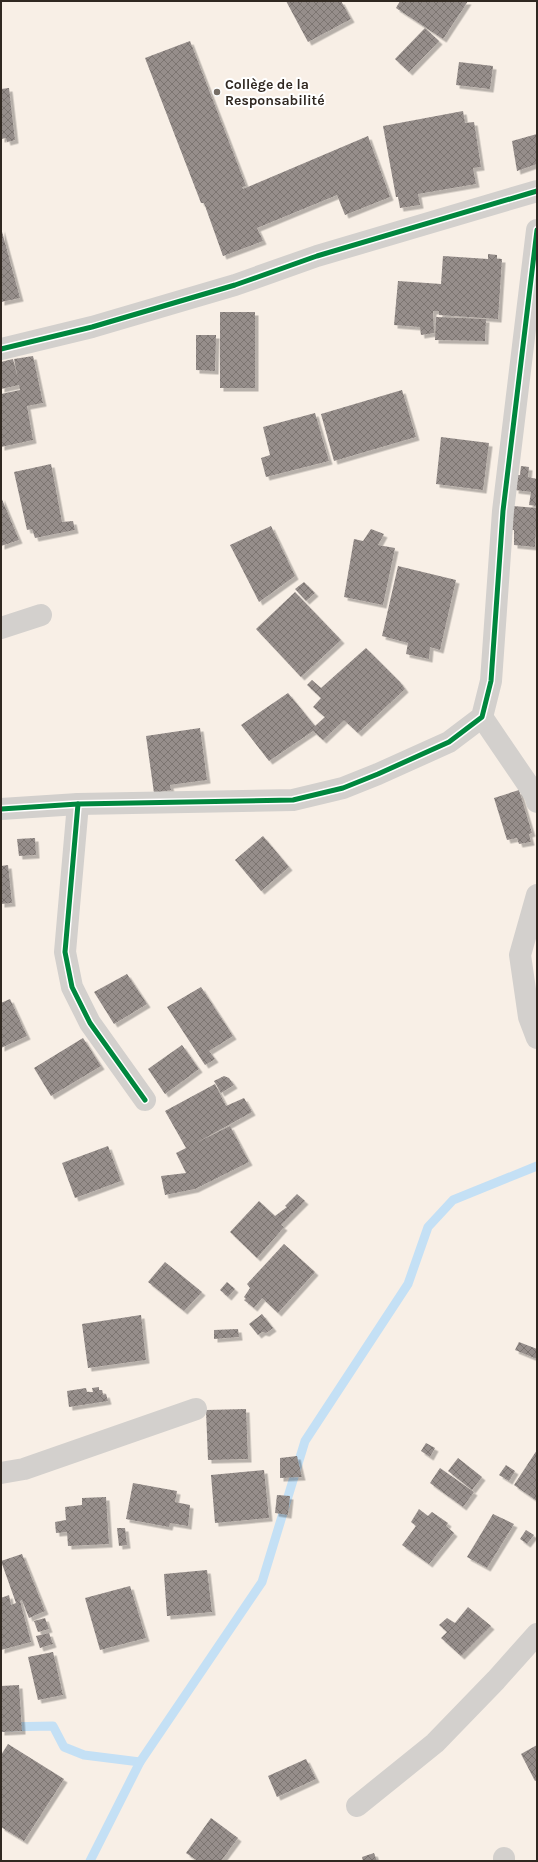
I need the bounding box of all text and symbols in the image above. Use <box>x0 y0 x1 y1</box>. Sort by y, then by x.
place label: Collège de la Responsabilité <box>225 76 325 109</box>
marker: Collège de la Responsabilité <box>212 87 222 97</box>

